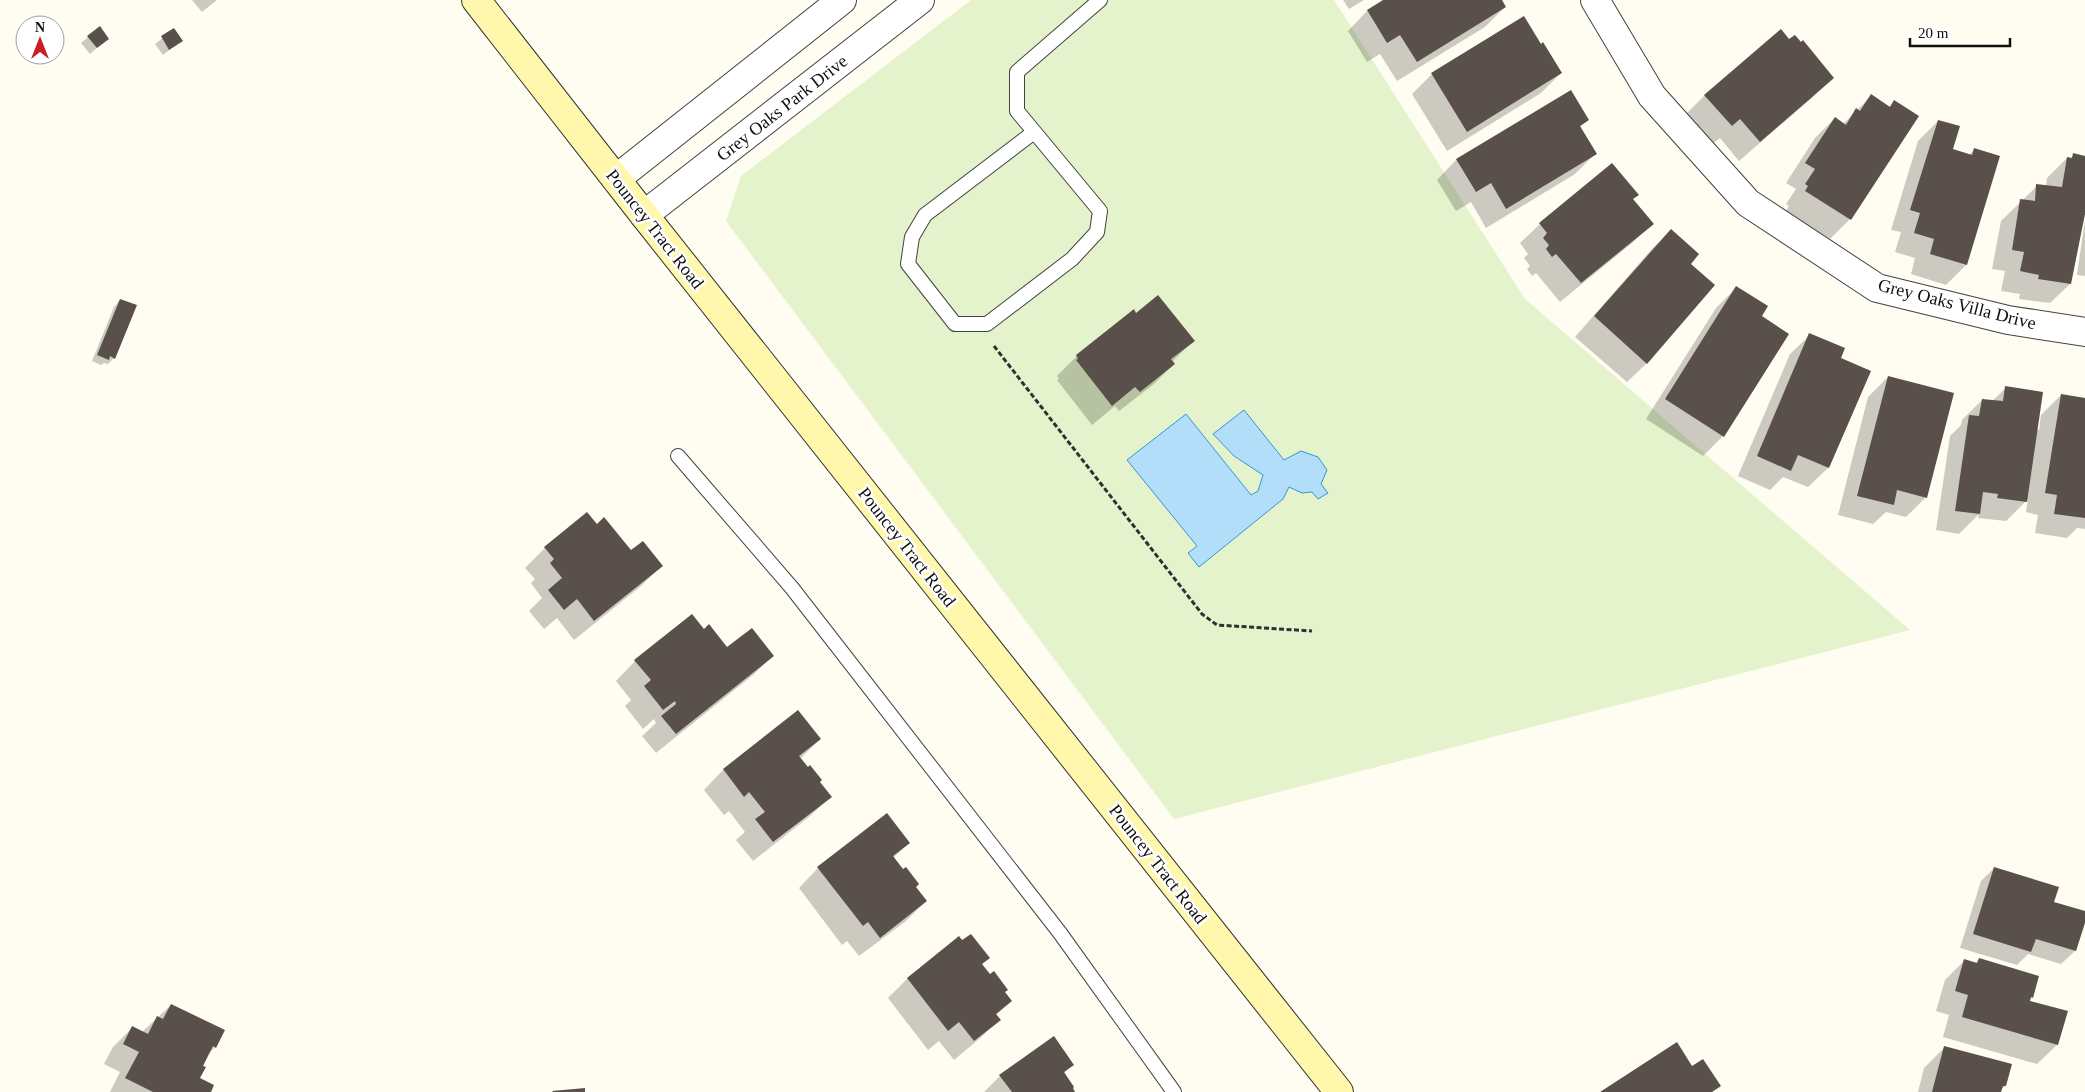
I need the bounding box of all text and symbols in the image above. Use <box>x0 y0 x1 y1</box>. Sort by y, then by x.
north arrow <box>15 15 65 65</box>
scale bar <box>1910 15 2010 47</box>
text: N <box>35 20 45 35</box>
text: 20 m <box>1918 25 1949 41</box>
street label: Grey Oaks Park Drive <box>713 51 851 165</box>
street label: Pouncey Tract Road <box>602 165 708 293</box>
street label: Grey Oaks Villa Drive <box>1876 275 2038 333</box>
street label: Pouncey Tract Road <box>854 483 960 611</box>
street label: Pouncey Tract Road <box>1105 800 1211 928</box>

